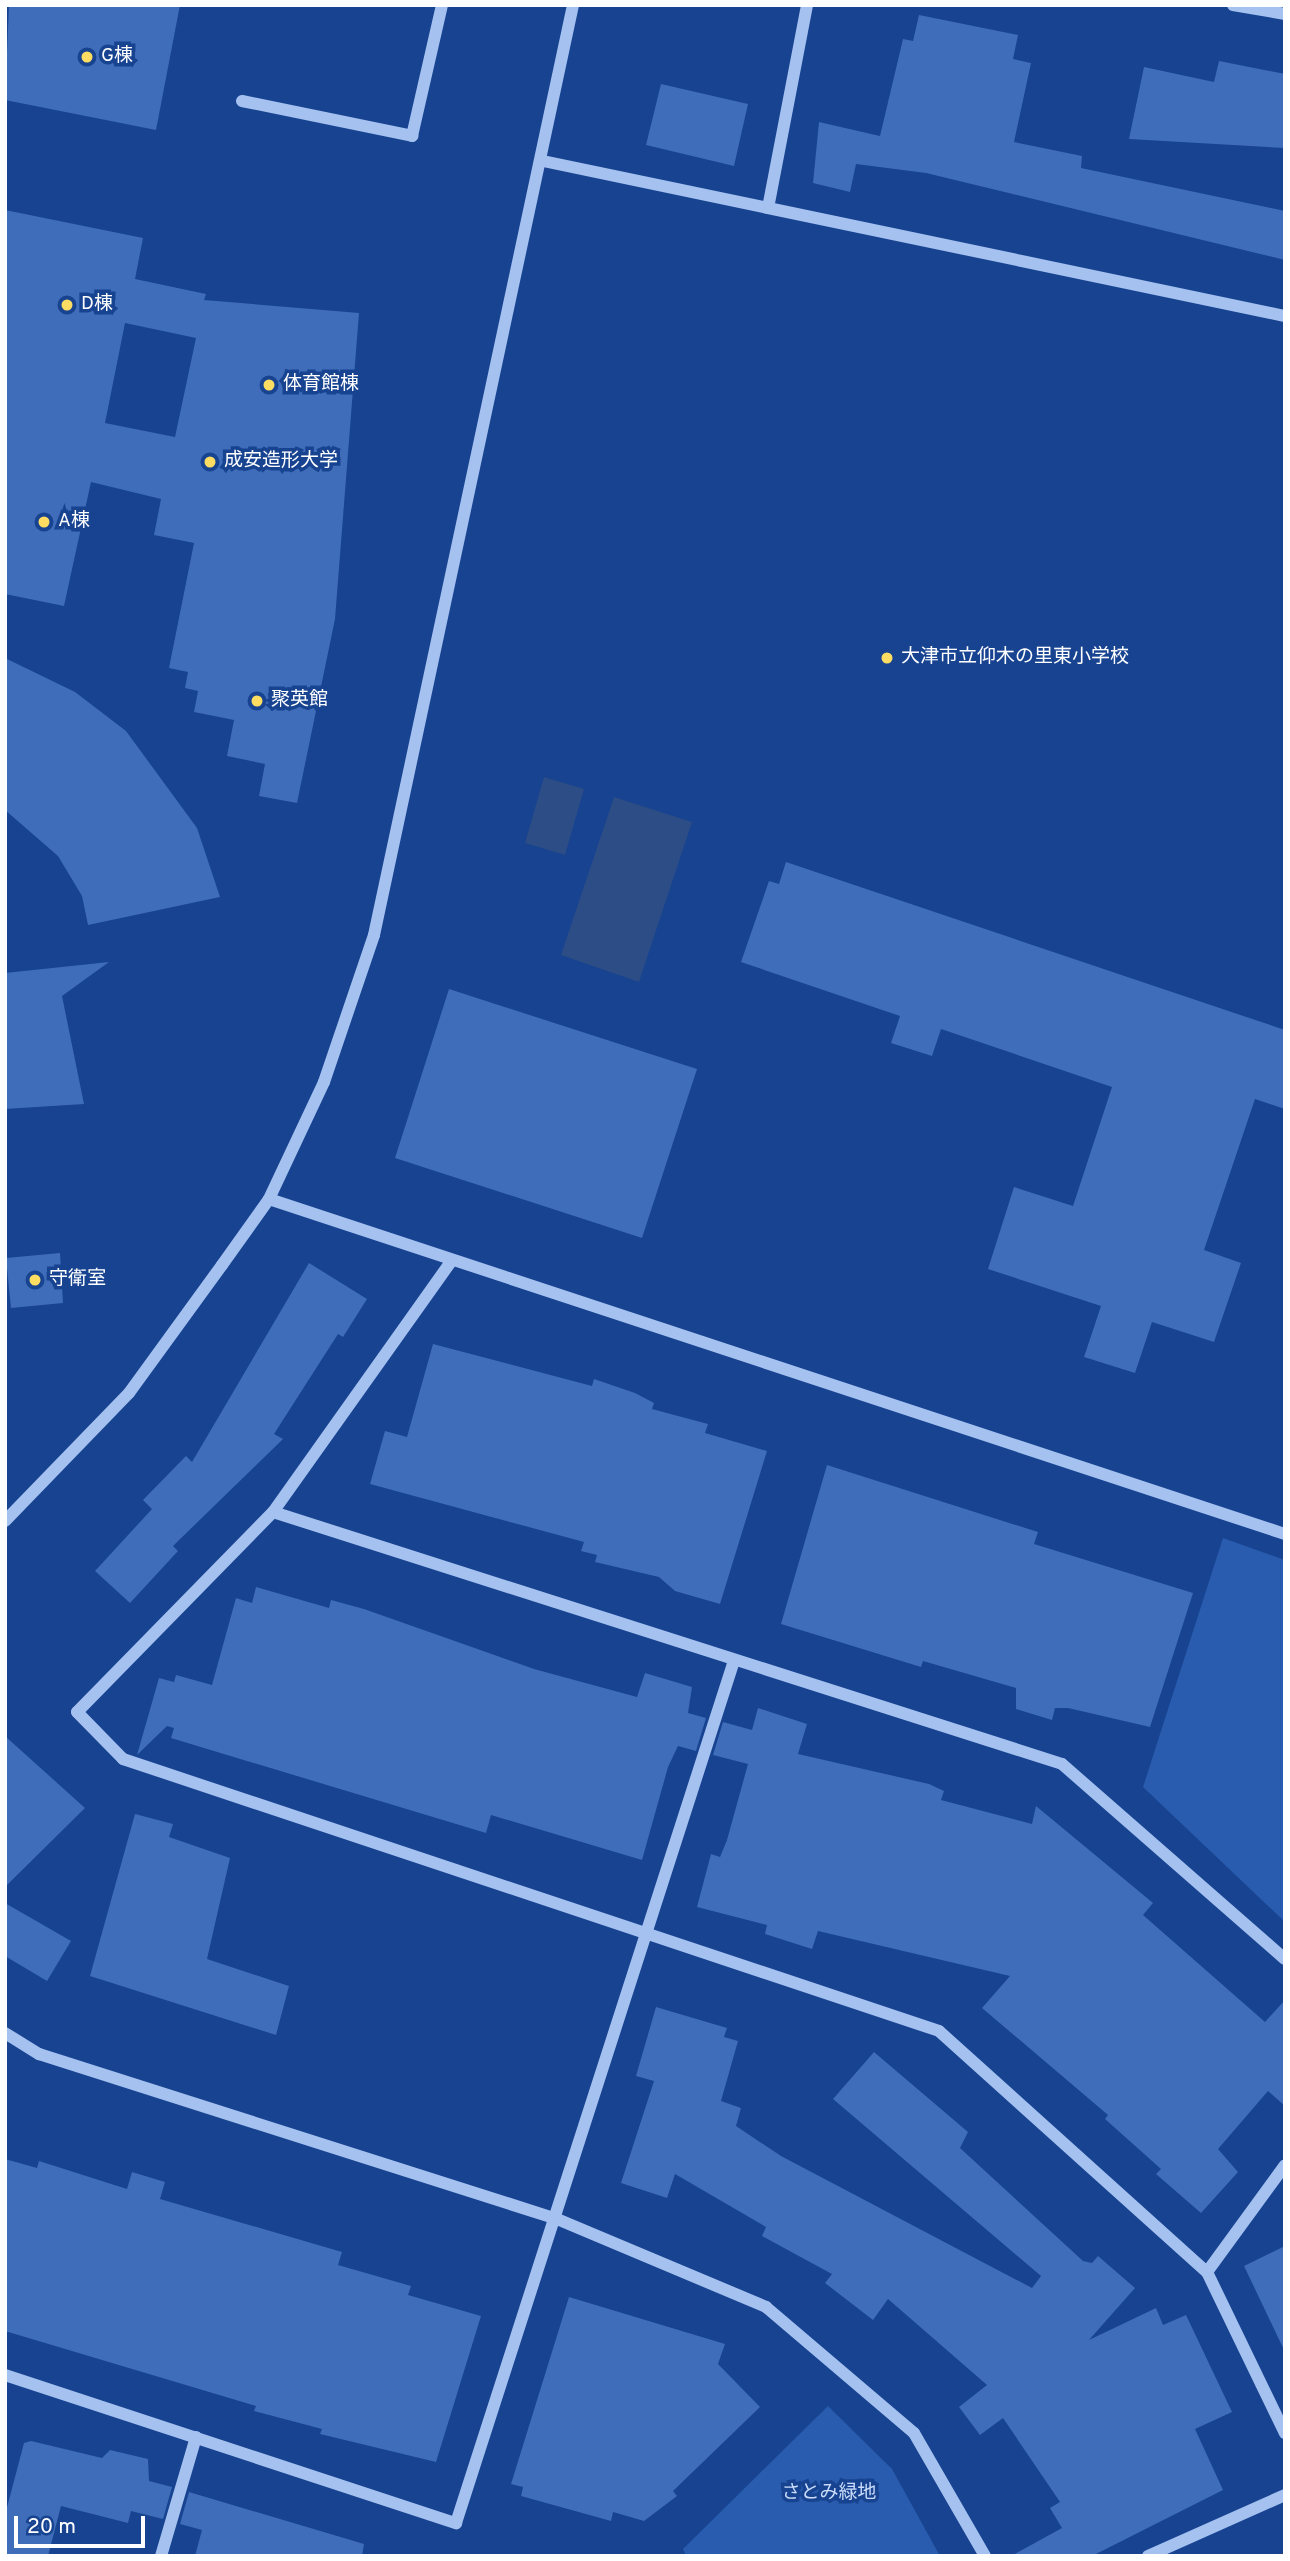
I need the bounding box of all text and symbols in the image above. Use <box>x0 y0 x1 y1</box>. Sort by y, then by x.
place label: G棟 <box>101 46 133 68</box>
marker: G棟 <box>79 49 95 65</box>
place label: D棟 <box>81 294 113 316</box>
marker: D棟 <box>59 297 75 313</box>
place label: 体育館棟 <box>283 374 359 396</box>
marker: 体育館棟 <box>261 377 277 393</box>
place label: 成安造形大学 <box>224 451 338 473</box>
marker: 成安造形大学 <box>202 454 218 470</box>
place label: A棟 <box>58 511 90 533</box>
marker: A棟 <box>36 514 52 530</box>
place label: 大津市立仰木の里東小学校 <box>901 647 1129 669</box>
marker: 大津市立仰木の里東小学校 <box>879 650 895 666</box>
place label: 聚英館 <box>271 690 328 712</box>
marker: 聚英館 <box>249 693 265 709</box>
place label: 守衛室 <box>49 1269 106 1291</box>
marker: 守衛室 <box>27 1272 43 1288</box>
park label: さとみ緑地 <box>782 2483 876 2505</box>
scale bar <box>18 2502 149 2546</box>
text: 20 m <box>27 2514 76 2541</box>

